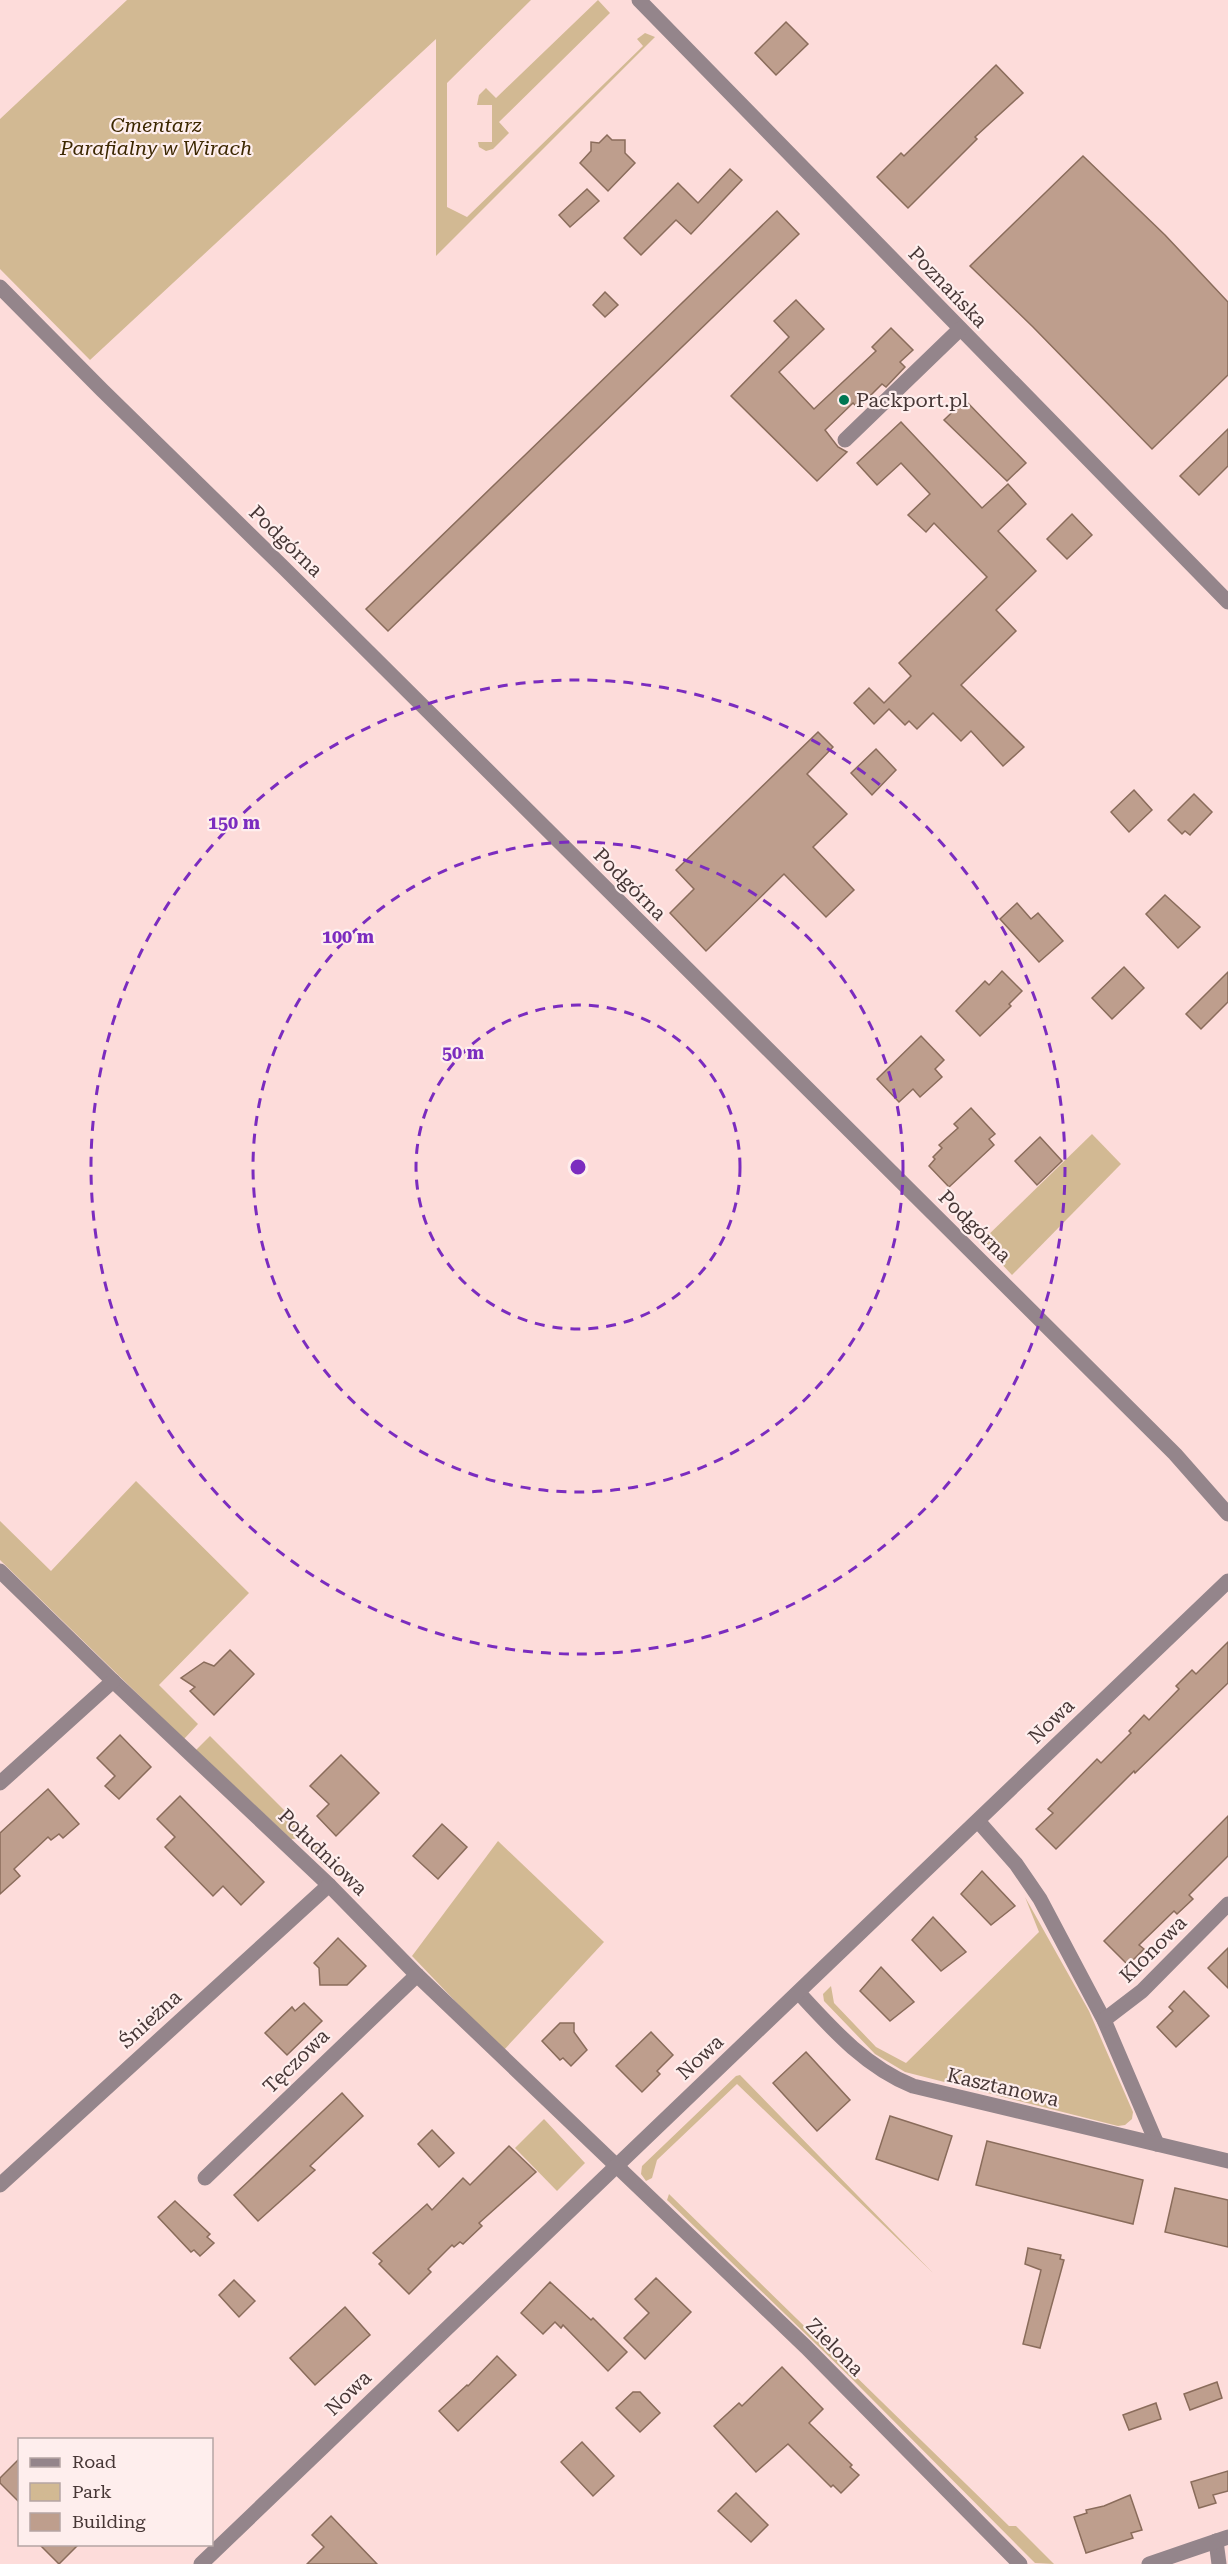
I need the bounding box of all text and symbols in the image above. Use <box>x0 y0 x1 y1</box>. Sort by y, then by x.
park label: Cmentarz Parafialny w Wirach <box>59 113 252 160</box>
street label: Poznańska <box>904 242 993 333</box>
place label: Packport.pl <box>856 388 968 412</box>
marker: Packport.pl <box>837 393 851 407</box>
street label: Podgórna <box>244 500 328 582</box>
text: 150 m <box>208 812 261 833</box>
street label: Podgórna <box>589 843 671 925</box>
text: 100 m <box>322 926 375 947</box>
text: 50 m <box>442 1042 485 1063</box>
centre of rings <box>568 1157 588 1177</box>
street label: Podgórna <box>934 1185 1016 1267</box>
street label: Nowa <box>1023 1693 1079 1749</box>
street label: Południowa <box>273 1804 373 1901</box>
street label: Klonowa <box>1115 1910 1192 1987</box>
street label: Śnieżna <box>114 1985 186 2053</box>
street label: Tęczowa <box>258 2024 334 2098</box>
street label: Nowa <box>672 2029 728 2084</box>
street label: Kasztanowa <box>945 2062 1061 2112</box>
street label: Zielona <box>801 2313 869 2381</box>
street label: Nowa <box>320 2365 376 2421</box>
legend <box>18 2438 213 2546</box>
text: Road <box>72 2451 117 2472</box>
text: Park <box>72 2481 112 2502</box>
text: Building <box>72 2511 146 2532</box>

